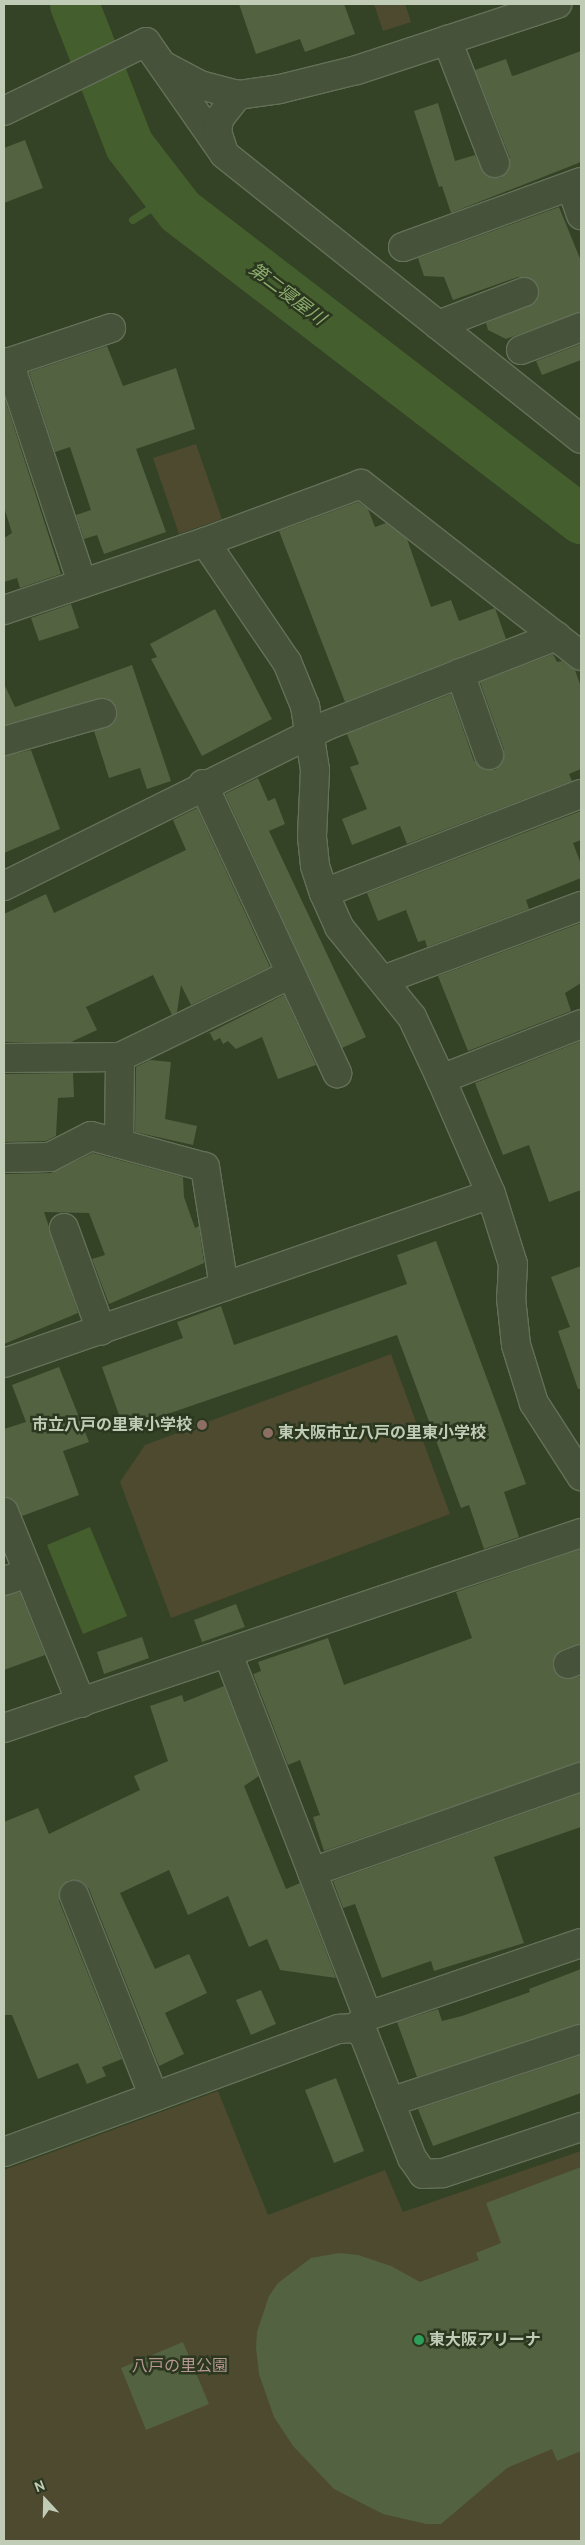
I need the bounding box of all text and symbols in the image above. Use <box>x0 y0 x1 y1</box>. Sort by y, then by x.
water label: 第二寝屋川 <box>245 258 329 330</box>
place label: 市立八戸の里東小学校 <box>32 1415 192 1435</box>
marker: 市立八戸の里東小学校 <box>196 1419 208 1431</box>
place label: 東大阪市立八戸の里東小学校 <box>278 1423 486 1443</box>
marker: 東大阪市立八戸の里東小学校 <box>262 1427 274 1439</box>
place label: 東大阪アリーナ <box>429 2330 541 2350</box>
marker: 東大阪アリーナ <box>413 2334 425 2346</box>
park label: 八戸の里公園 <box>132 2356 228 2376</box>
north arrow <box>20 2475 70 2525</box>
text: N <box>32 2476 47 2496</box>

